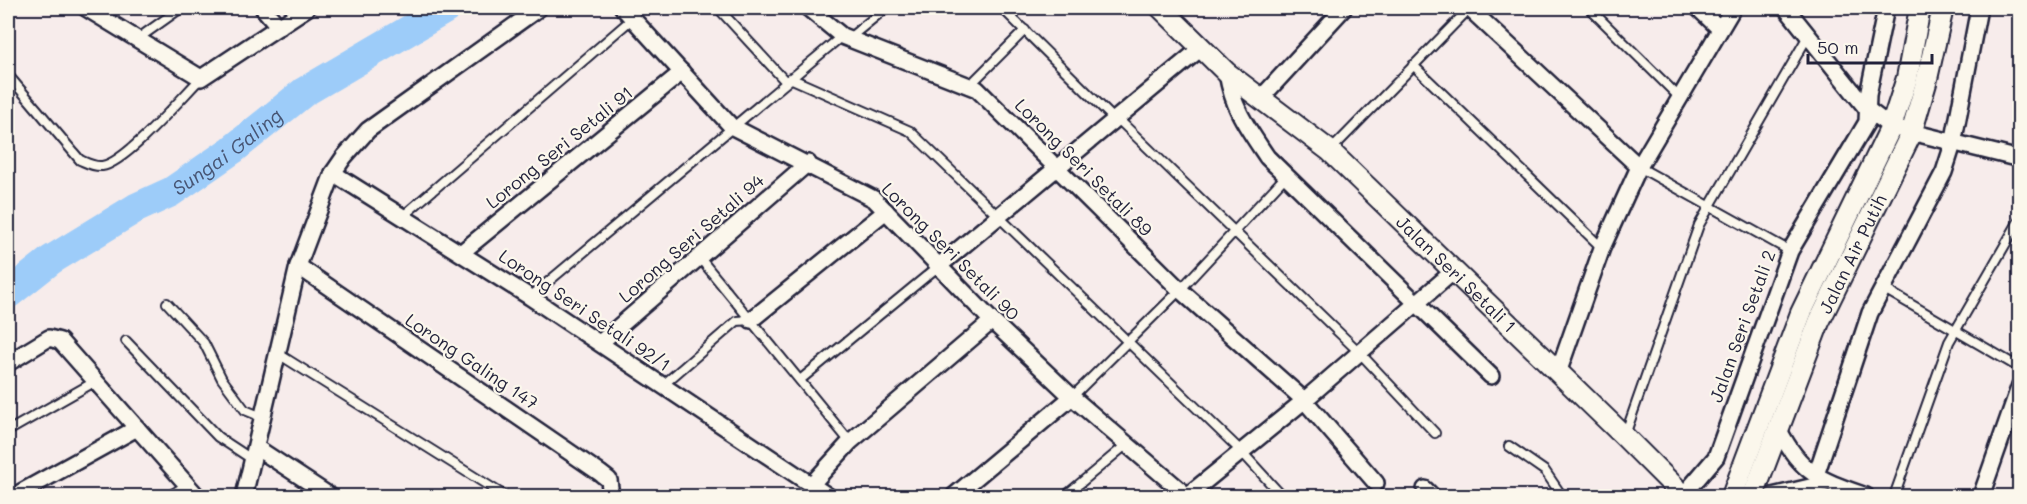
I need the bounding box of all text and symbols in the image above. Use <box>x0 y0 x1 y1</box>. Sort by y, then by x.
scale bar <box>1808 27 1932 65</box>
text: 50 m <box>1817 35 1859 59</box>
street label: Lorong Seri Setali 91 <box>481 80 637 214</box>
street label: Lorong Seri Setali 89 <box>1010 93 1158 241</box>
water label: Sungai Galing <box>167 102 287 201</box>
street label: Lorong Seri Setali 94 <box>613 168 769 308</box>
street label: Lorong Seri Setali 90 <box>877 177 1025 325</box>
street label: Jalan Air Putih <box>1813 190 1892 317</box>
street label: Jalan Seri Setali 1 <box>1391 210 1522 337</box>
street label: Lorong Seri Setali 92/1 <box>495 244 675 376</box>
street label: Jalan Seri Setali 2 <box>1703 247 1781 405</box>
street label: Lorong Galing 147 <box>401 308 543 414</box>

